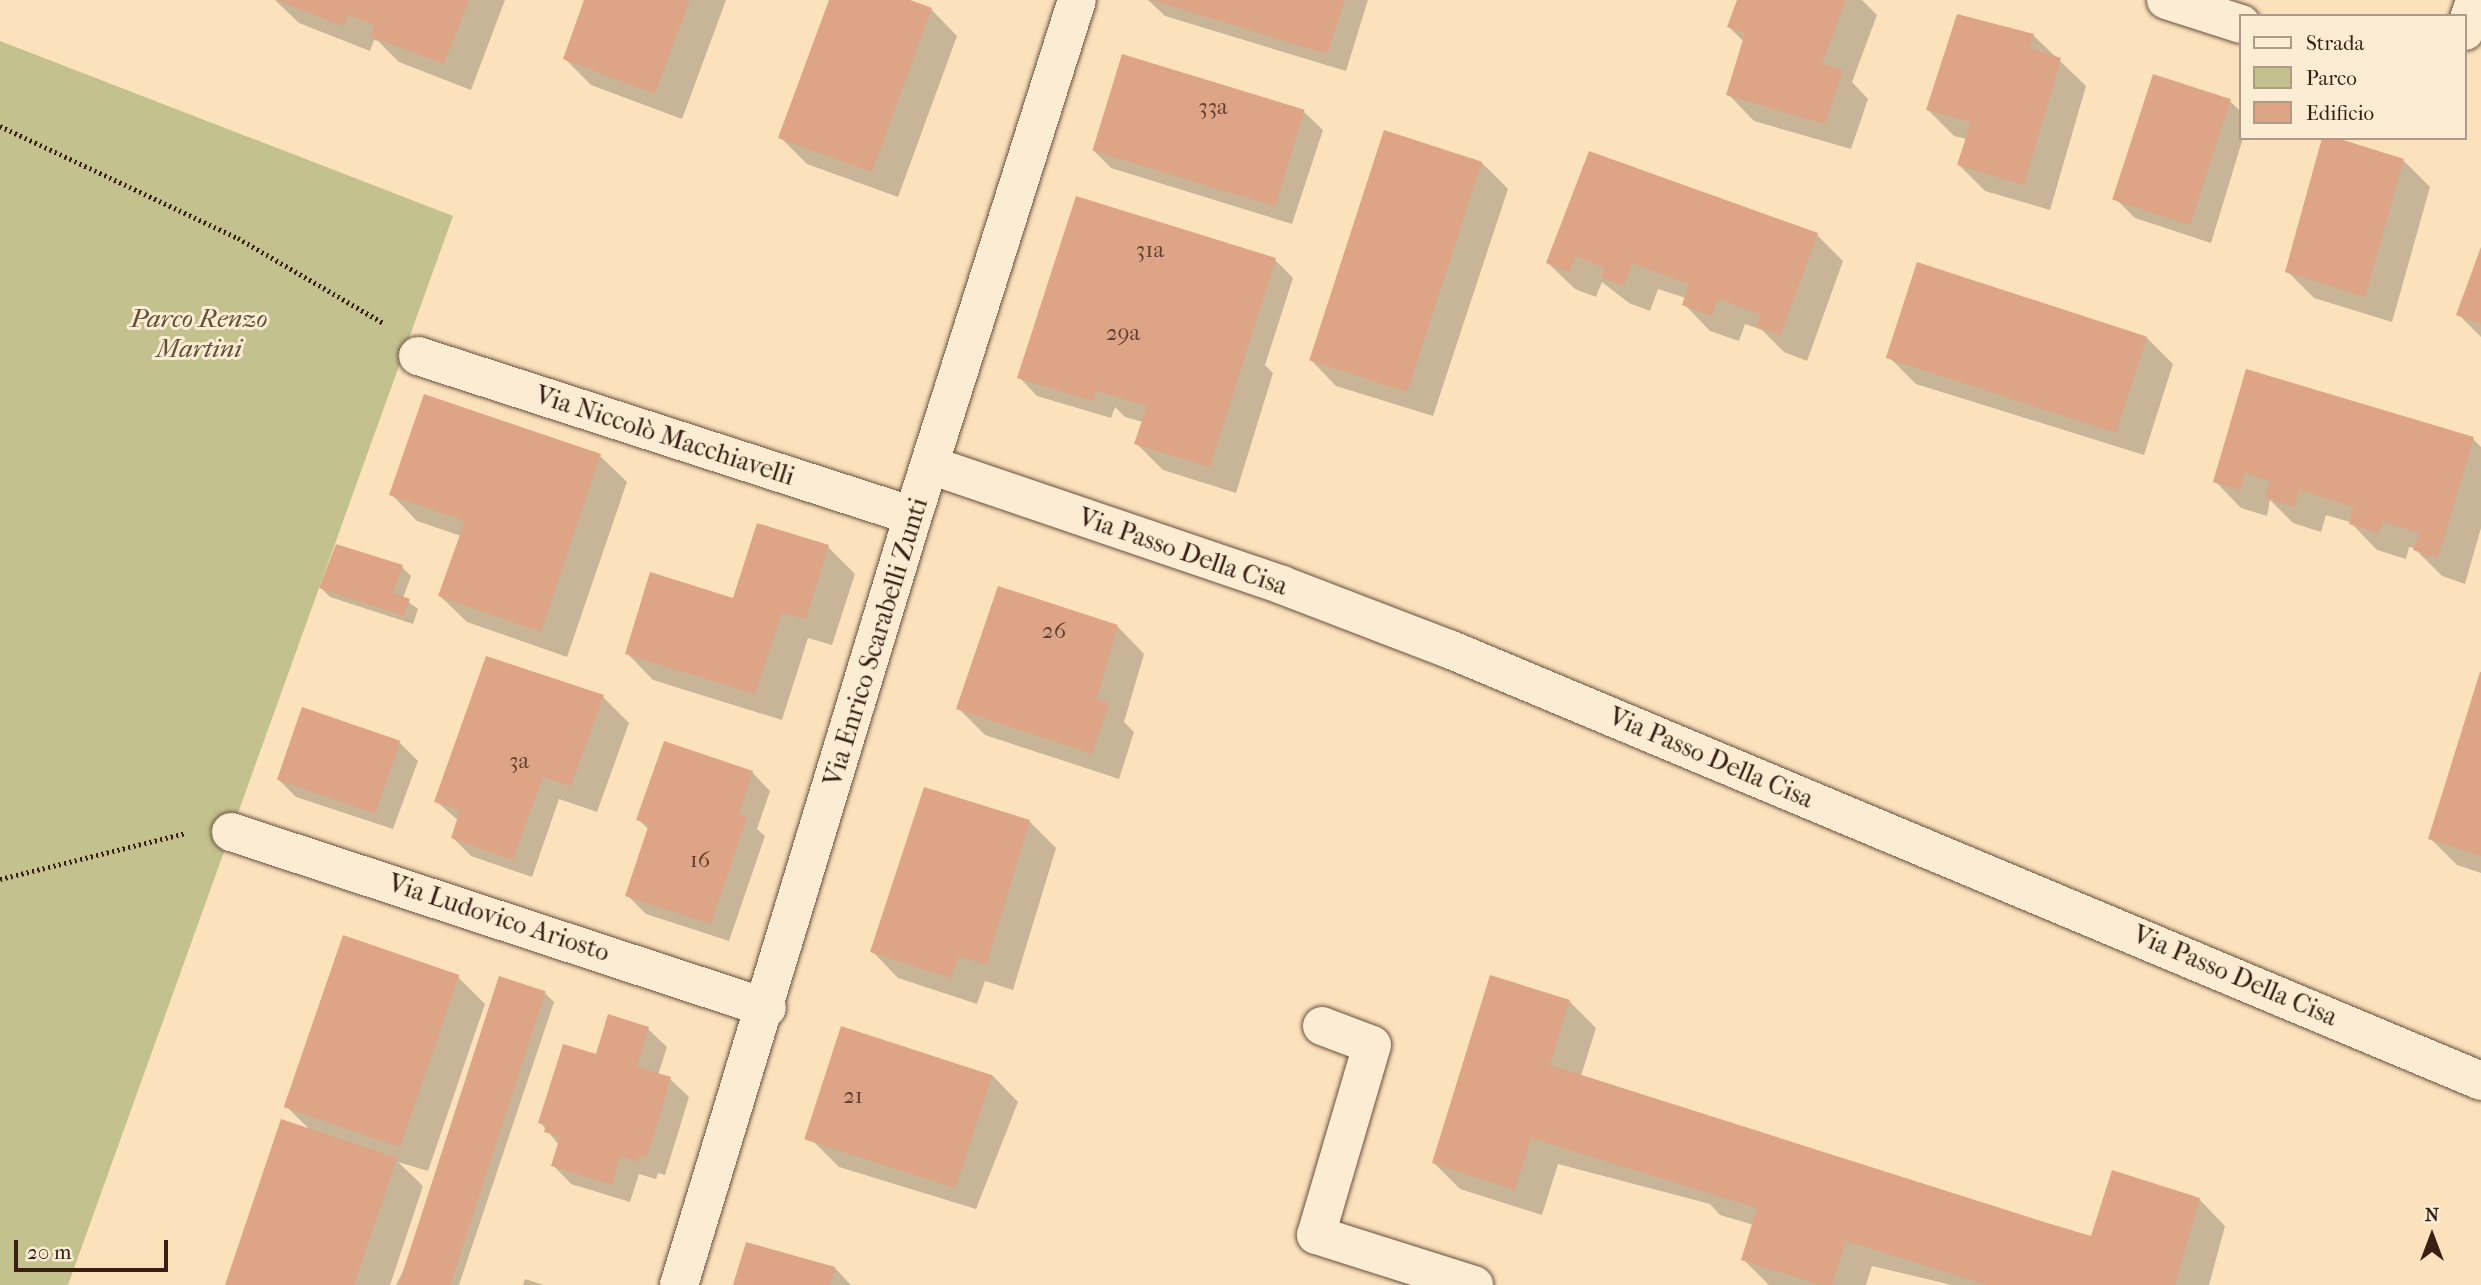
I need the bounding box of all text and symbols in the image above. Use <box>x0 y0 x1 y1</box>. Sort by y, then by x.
legend <box>2240 14 2467 140</box>
text: Strada <box>2306 31 2364 55</box>
text: Parco <box>2306 66 2357 90</box>
house number: 33a <box>1198 93 1228 121</box>
text: Edificio <box>2306 101 2374 125</box>
house number: 31a <box>1136 236 1164 264</box>
park label: Parco Renzo Martini <box>130 303 268 364</box>
house number: 29a <box>1106 319 1140 347</box>
street label: Via Niccolò Macchiavelli <box>532 379 798 493</box>
street label: Via Enrico Scarabelli Zunti <box>817 494 935 790</box>
street label: Via Passo Della Cisa <box>1074 502 1292 602</box>
house number: 26 <box>1042 617 1066 645</box>
street label: Via Passo Della Cisa <box>1604 701 1818 815</box>
house number: 3a <box>509 747 529 775</box>
house number: 16 <box>690 846 710 874</box>
street label: Via Ludovico Ariosto <box>384 868 614 968</box>
street label: Via Passo Della Cisa <box>2128 919 2342 1033</box>
house number: 21 <box>843 1082 863 1110</box>
north arrow <box>2397 1201 2467 1271</box>
text: N <box>2425 1204 2439 1226</box>
scale bar <box>18 1226 172 1270</box>
text: 20 m <box>27 1240 71 1264</box>

